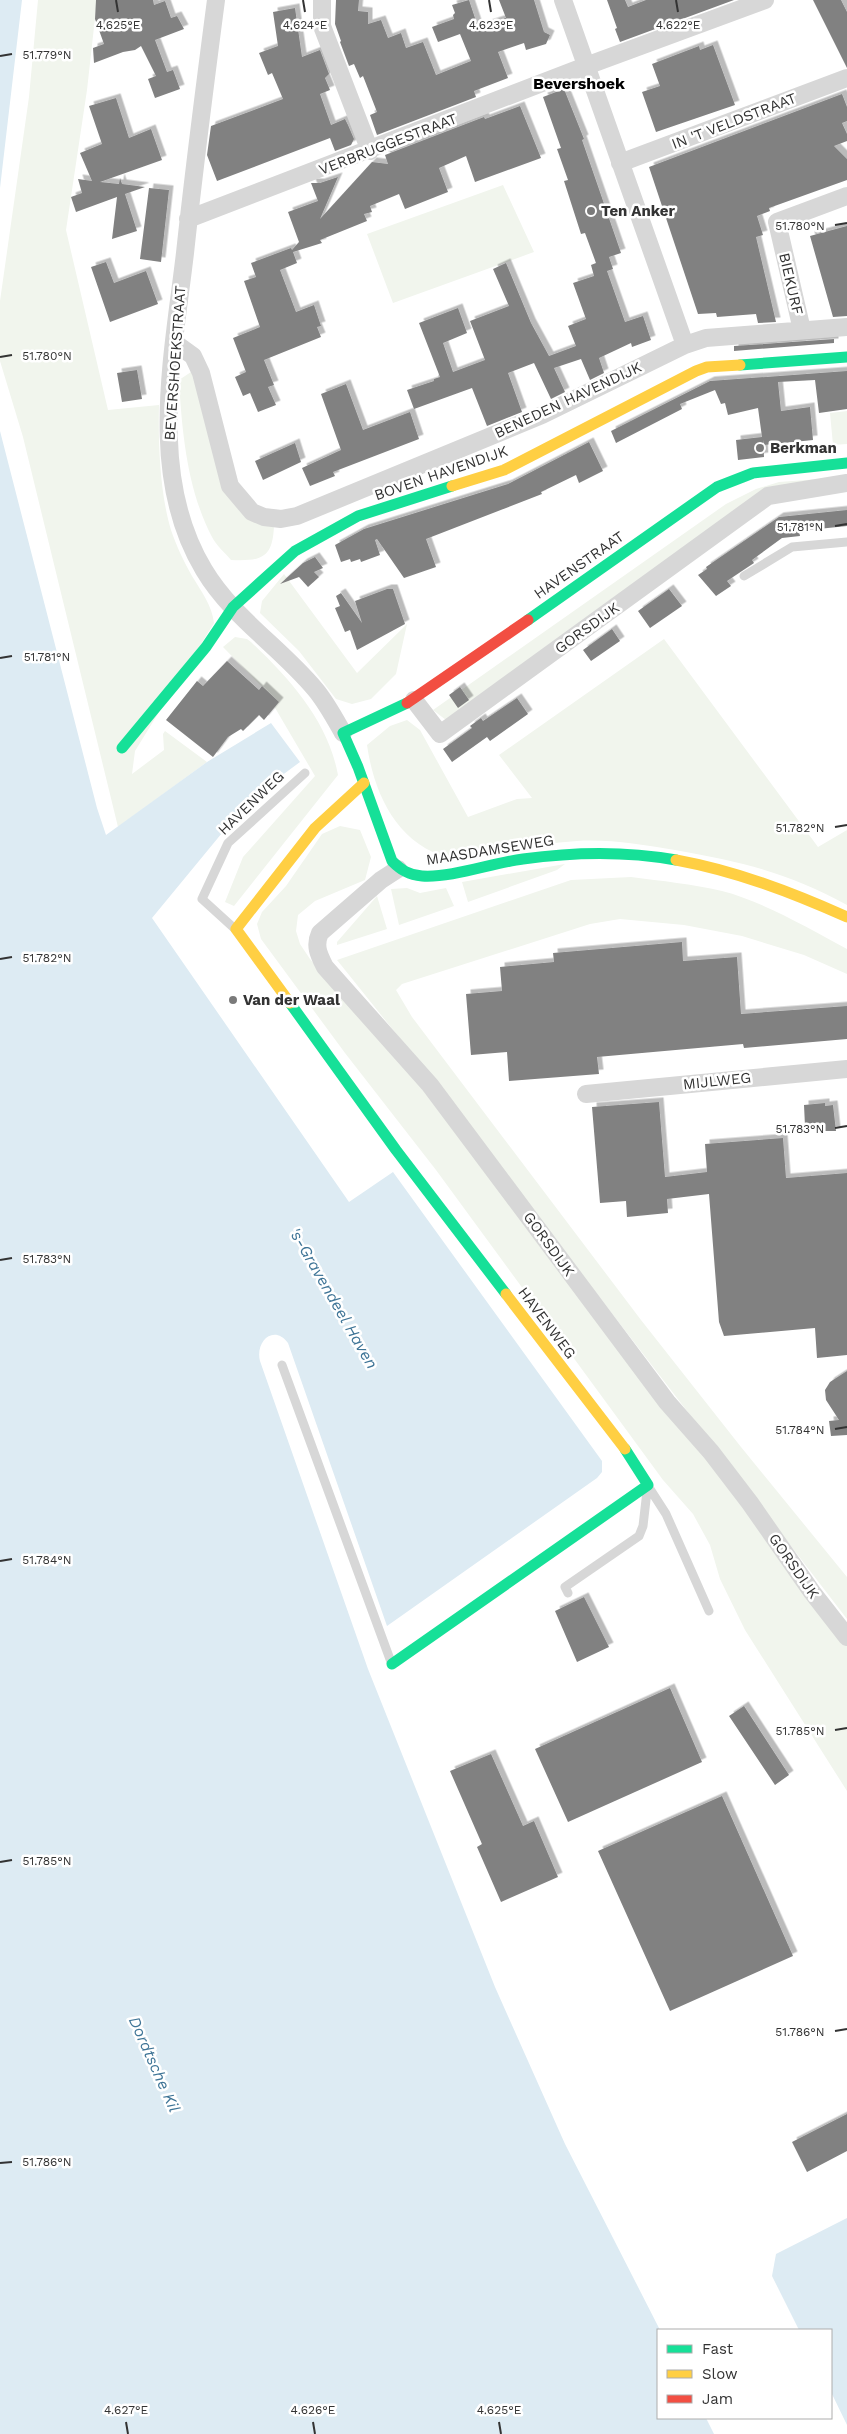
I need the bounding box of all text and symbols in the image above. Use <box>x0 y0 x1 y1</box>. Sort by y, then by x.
text: 4.625°E <box>96 18 141 32</box>
text: 4.624°E <box>283 18 328 32</box>
text: 4.623°E <box>469 18 514 32</box>
text: 4.622°E <box>656 18 701 32</box>
text: 51.779°N <box>22 48 72 62</box>
district label: Bevershoek <box>533 74 625 93</box>
street label: IN 'T VELDSTRAAT <box>669 89 799 153</box>
street label: VERBRUGGESTRAAT <box>316 109 460 179</box>
place label: Ten Anker <box>601 202 675 220</box>
marker: Ten Anker <box>585 205 597 217</box>
text: 51.780°N <box>775 219 825 233</box>
street label: BIEKURF <box>775 251 807 317</box>
street label: BEVERSHOEKSTRAAT <box>161 285 189 441</box>
text: 51.780°N <box>22 349 72 363</box>
street label: BENEDEN HAVENDIJK <box>492 358 645 442</box>
place label: Berkman <box>770 439 837 457</box>
street label: BOVEN HAVENDIJK <box>372 442 510 504</box>
marker: Berkman <box>754 442 766 454</box>
text: 51.781°N <box>777 520 823 534</box>
street label: HAVENSTRAAT <box>530 527 628 603</box>
street label: GORSDIJK <box>551 599 623 657</box>
text: 51.781°N <box>24 650 70 664</box>
street label: HAVENWEG <box>214 767 288 839</box>
text: 51.782°N <box>775 821 825 835</box>
street label: MAASDAMSEWEG <box>425 831 555 869</box>
text: 51.782°N <box>22 951 72 965</box>
place label: Van der Waal <box>243 991 340 1009</box>
marker: Van der Waal <box>227 994 239 1006</box>
street label: MIJLWEG <box>682 1068 752 1094</box>
text: 51.783°N <box>776 1122 824 1136</box>
street label: GORSDIJK <box>520 1208 578 1280</box>
water label: 's-Gravendeel Haven <box>285 1224 382 1372</box>
text: 51.783°N <box>23 1252 71 1266</box>
street label: HAVENWEG <box>514 1284 580 1362</box>
text: 51.784°N <box>775 1423 825 1437</box>
street label: GORSDIJK <box>765 1530 823 1602</box>
text: 51.784°N <box>22 1553 72 1567</box>
text: 51.785°N <box>775 1724 825 1738</box>
text: 51.785°N <box>22 1854 72 1868</box>
water label: Dordtsche Kil <box>125 2013 184 2115</box>
text: 51.786°N <box>775 2025 825 2039</box>
text: 51.786°N <box>22 2155 72 2169</box>
legend <box>657 2329 832 2419</box>
text: Fast <box>702 2340 734 2358</box>
text: Slow <box>702 2365 738 2383</box>
text: Jam <box>702 2390 733 2408</box>
text: 4.627°E <box>104 2403 148 2417</box>
text: 4.626°E <box>291 2403 336 2417</box>
text: 4.625°E <box>477 2403 522 2417</box>

